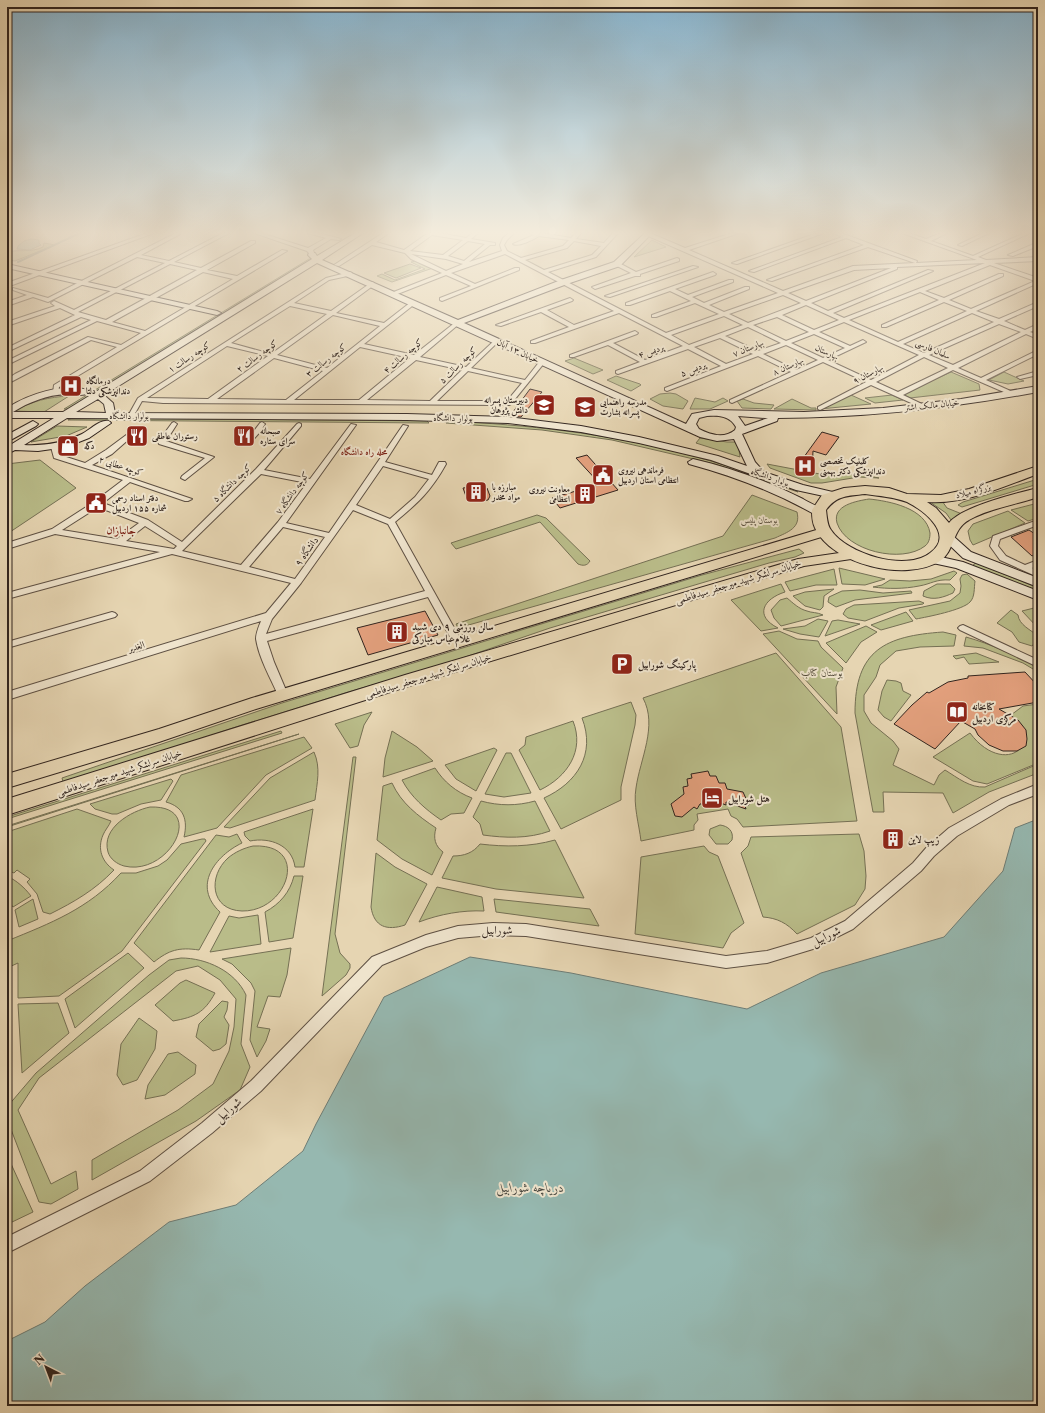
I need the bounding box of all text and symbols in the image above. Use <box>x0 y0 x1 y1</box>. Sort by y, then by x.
street label: کوچه رسالت ۴ <box>381 336 425 376</box>
street label: خیابان ۱۳ آبان <box>495 336 541 366</box>
street label: بهارستان ۷ <box>731 336 765 360</box>
street label: سلمان فارسی <box>913 336 952 363</box>
street label: کوچه رسالت ۲ <box>234 337 280 375</box>
street label: کوچه رسالت ۱ <box>165 339 213 375</box>
street label: کوچه رسالت ۳ <box>303 340 349 380</box>
street label: پردیس ۴ <box>636 341 667 361</box>
street label: بهارستان <box>813 341 841 363</box>
street label: کوچه رسالت ۵ <box>436 344 480 386</box>
street label: بهارستان ۸ <box>771 354 805 378</box>
street label: پردیس ۵ <box>678 358 709 380</box>
street label: بهارستان ۹ <box>851 361 885 387</box>
hospital icon: درمانگاه دندانپزشکی دلتا <box>58 373 84 399</box>
place label: درمانگاه دندانپزشکی دلتا <box>86 375 130 398</box>
school or university icon: دبیرستان پسرانه دانش پژوهان <box>531 392 557 418</box>
place label: دبیرستان پسرانه دانش پژوهان <box>484 394 528 417</box>
school or university icon: مدرسه راهنمایی پسرانه بشارت <box>572 394 598 420</box>
place label: مدرسه راهنمایی پسرانه بشارت <box>599 396 647 419</box>
street label: خیابان مالک اشتر <box>903 396 960 414</box>
street label: بولوار دانشگاه <box>109 410 149 422</box>
street label: بولوار دانشگاه <box>433 412 473 424</box>
restaurant icon: رستوران عاطفی <box>124 423 150 449</box>
restaurant icon: صبحانه سرای ستاره <box>231 423 257 449</box>
place label: صبحانه سرای ستاره <box>260 425 295 447</box>
place label: رستوران عاطفی <box>151 430 198 443</box>
shop icon: دکه <box>55 433 81 459</box>
place label: دکه <box>84 440 95 451</box>
district label: محله راه دانشگاه <box>341 446 388 458</box>
street label: کوچه عطایی ۲ <box>97 453 145 479</box>
hospital icon: کلینیک تخصصی دندانپزشکی دکتر بهمنی <box>792 453 818 479</box>
place label: کلینیک تخصصی دندانپزشکی دکتر بهمنی <box>820 455 885 478</box>
street label: کوچه دانشگاه ۵ <box>210 461 254 505</box>
public building icon: فرماندهی نیروی انتظامی استان اردبیل <box>590 462 616 488</box>
place label: فرماندهی نیروی انتظامی استان اردبیل <box>618 464 679 487</box>
street label: بولوار دانشگاه <box>749 465 791 489</box>
street label: کوچه دانشگاه ۷ <box>272 469 312 517</box>
building icon: مبارزه با مواد مخدر <box>463 479 489 505</box>
street label: بزرگراه میلاد <box>954 480 993 502</box>
place label: مبارزه با مواد مخدر <box>491 481 521 503</box>
building icon: معاونت نیروی انتظامی <box>572 481 598 507</box>
place label: معاونت نیروی انتظامی <box>529 483 570 505</box>
public building icon: دفتر اسناد رسمی شماره ۱۵۵ اردبیل <box>83 490 109 516</box>
place label: دفتر اسناد رسمی شماره ۱۵۵ اردبیل <box>112 492 167 515</box>
park label: بوستان پلیس <box>740 514 778 527</box>
district label: جانبازان <box>106 523 136 537</box>
street label: دانشگاه ۹ <box>291 534 321 569</box>
street label: خیابان سرلشکر شهید میرجعفر سیدفاطمی <box>674 556 803 607</box>
building icon: سالن ورزشی ۹ دی شهید غلام‌عباس مبارکی <box>384 619 410 645</box>
place label: سالن ورزشی ۹ دی شهید غلام‌عباس مبارکی <box>411 620 494 648</box>
street label: الغدیر <box>125 638 146 655</box>
street label: خیابان سرلشکر شهید میرجعفر سیدفاطمی <box>364 650 493 701</box>
parking icon: پارکینگ شورابیل <box>609 651 635 677</box>
place label: پارکینگ شورابیل <box>638 658 697 672</box>
park label: بوستان کتاب <box>801 666 843 679</box>
library icon: کتابخانه مرکزی اردبیل <box>944 699 970 725</box>
place label: کتابخانه مرکزی اردبیل <box>972 700 1017 726</box>
street label: خیابان سرلشکر شهید میرجعفر سیدفاطمی <box>55 746 183 799</box>
hotel icon: هتل شورابیل <box>699 785 725 811</box>
place label: هتل شورابیل <box>728 792 770 806</box>
building icon: زیپ لاین <box>880 826 906 852</box>
place label: زیپ لاین <box>908 833 940 847</box>
street label: شورابیل <box>481 922 513 939</box>
street label: شورابیل <box>809 922 844 951</box>
street label: شورابیل <box>211 1094 246 1127</box>
water label: دریاچه شورابیل <box>496 1179 564 1197</box>
north arrow <box>26 1347 66 1387</box>
text: N <box>31 1351 48 1368</box>

